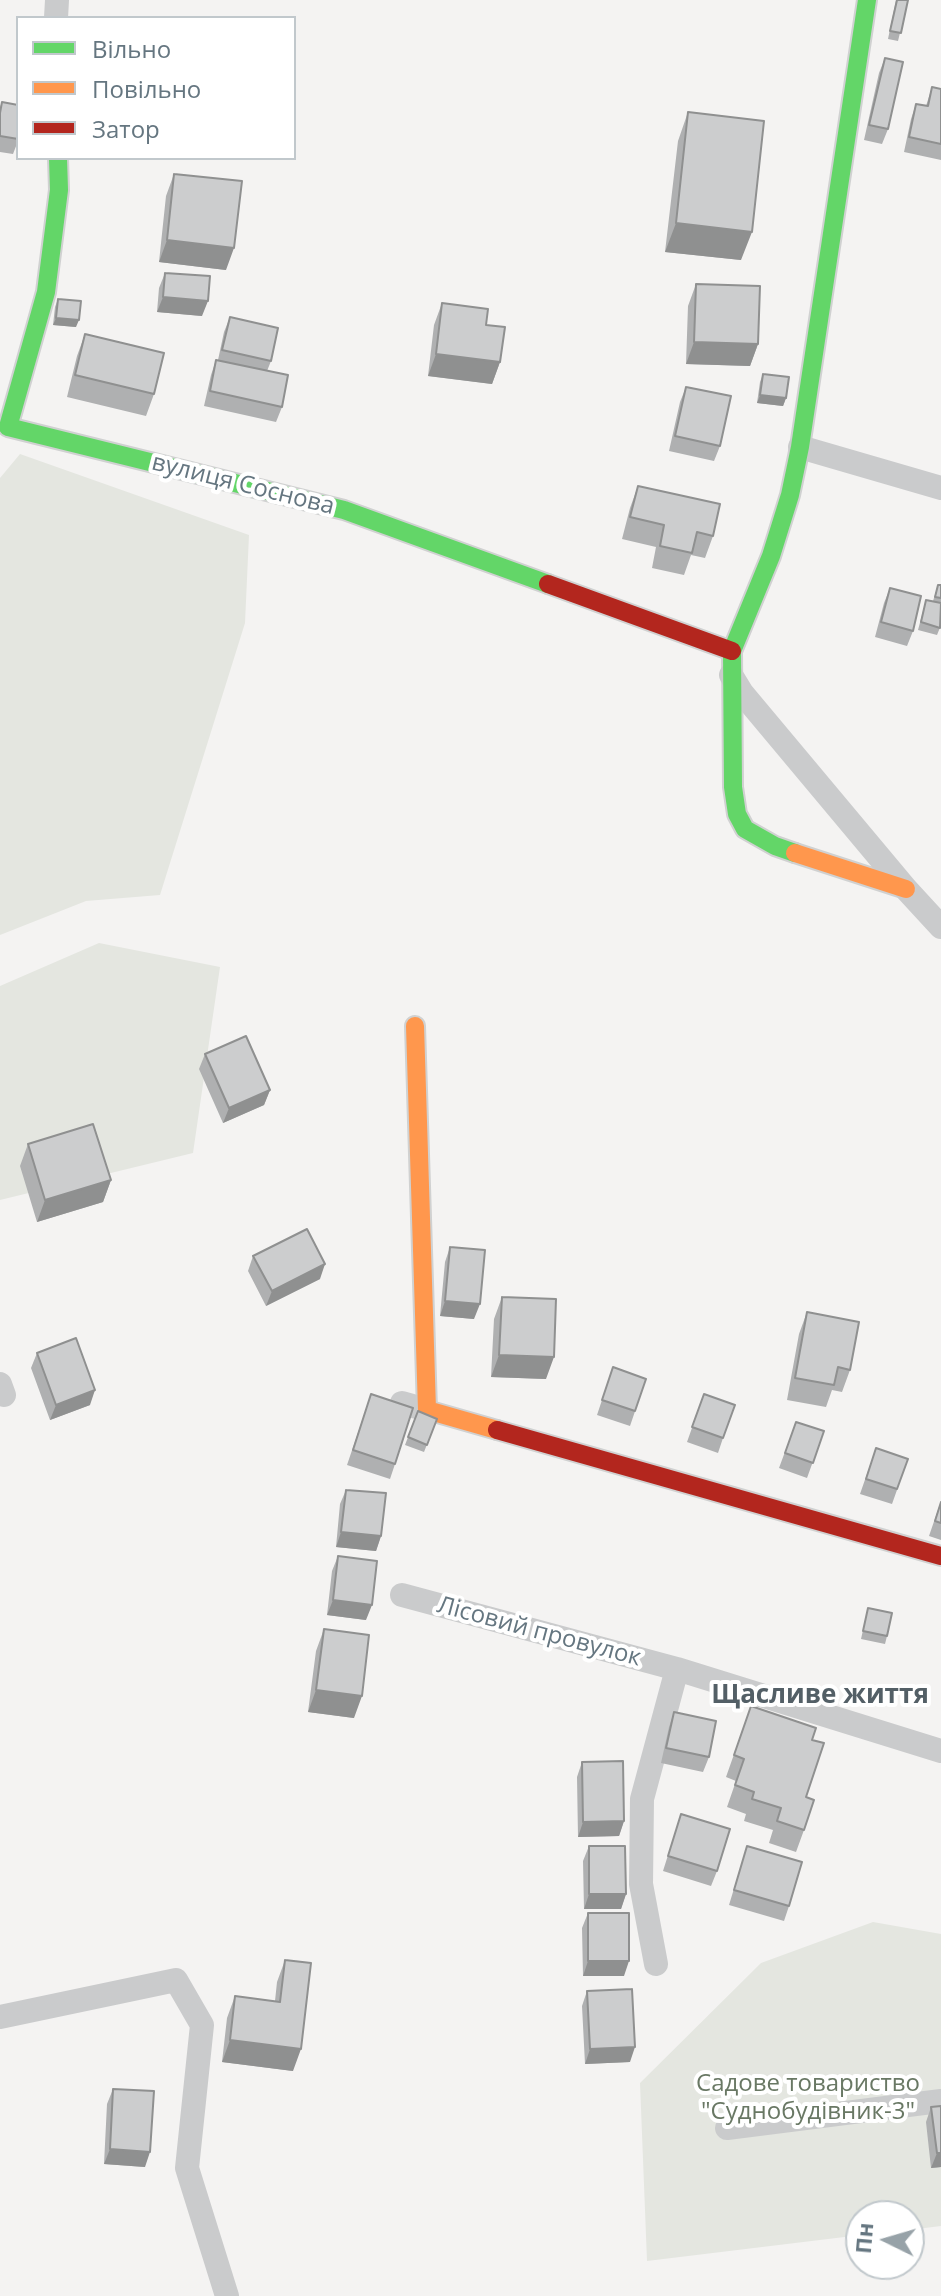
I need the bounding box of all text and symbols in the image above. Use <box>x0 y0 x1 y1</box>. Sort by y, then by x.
legend <box>16 16 296 160</box>
text: Вільно <box>92 32 171 65</box>
text: Повільно <box>92 72 201 105</box>
text: Затор <box>92 112 160 145</box>
street label: вулиця Соснова <box>149 448 337 522</box>
street label: Лісовий провулок <box>434 1591 644 1673</box>
district label: Щасливе життя <box>711 1680 929 1712</box>
park label: Садове товариство "Суднобудівник-3" <box>696 2070 920 2126</box>
north arrow <box>845 2200 925 2280</box>
text: Пн <box>847 2221 879 2255</box>

